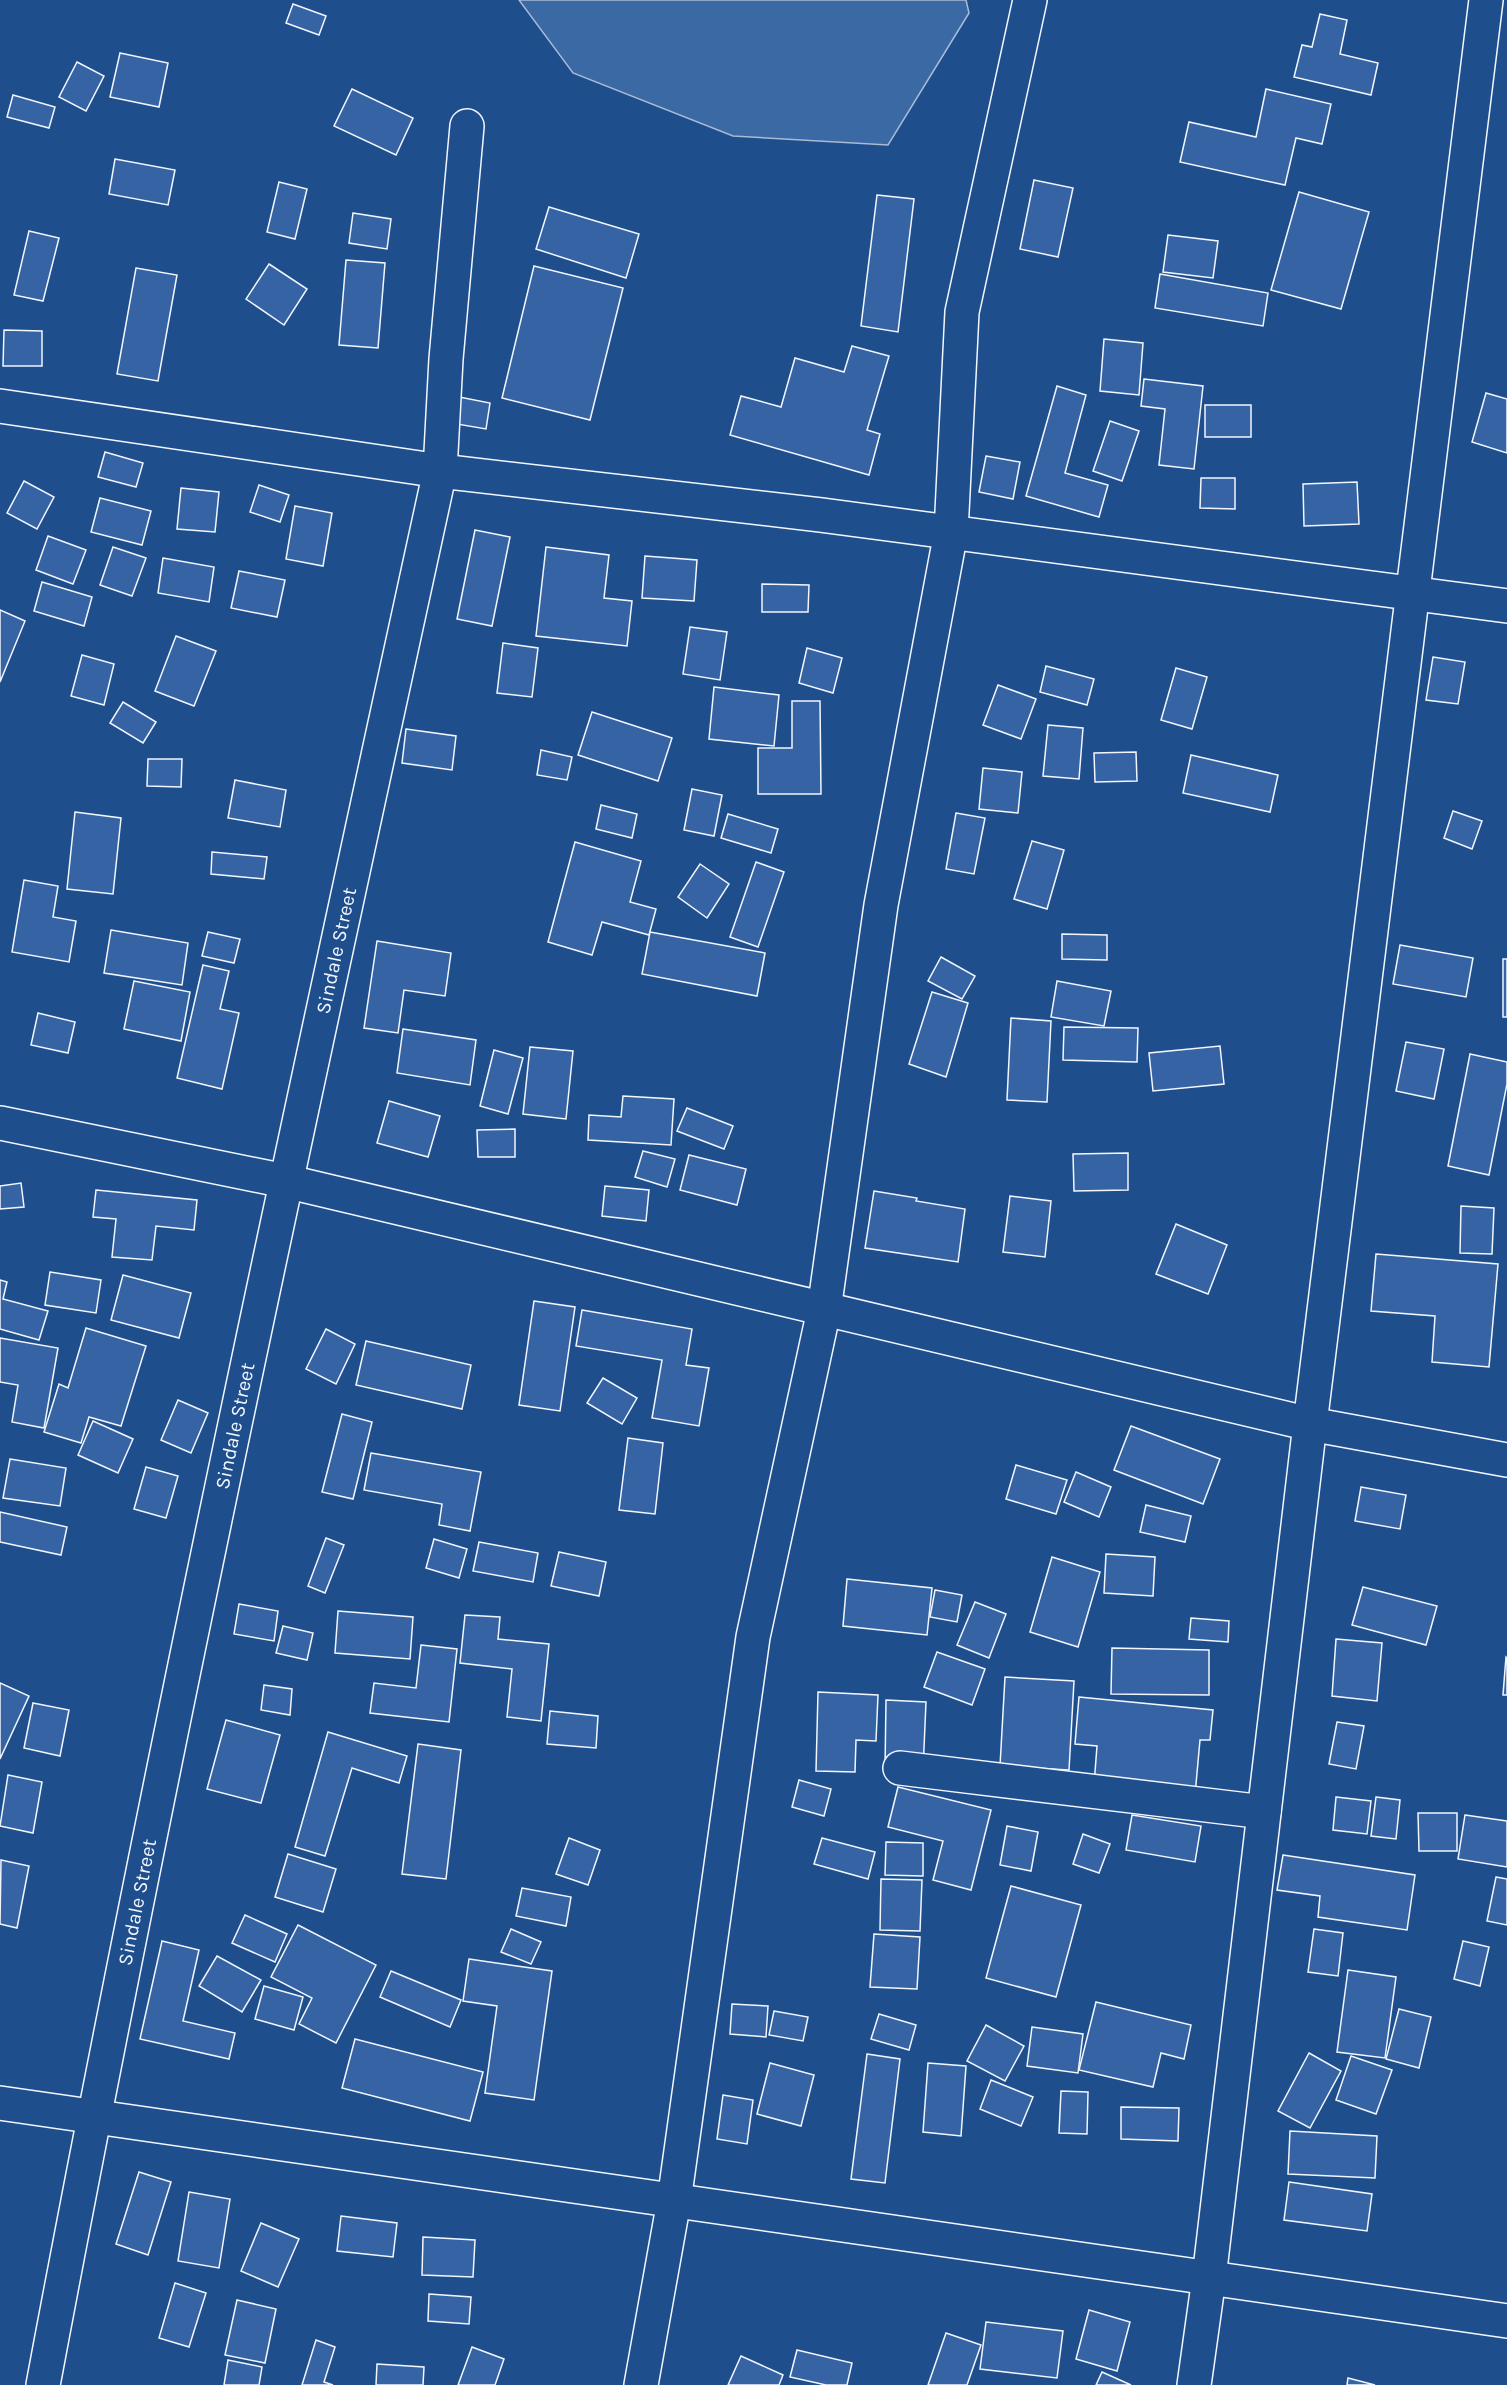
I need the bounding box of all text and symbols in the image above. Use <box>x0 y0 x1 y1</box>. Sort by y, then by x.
street label: Sindale Street <box>311 885 361 1016</box>
street label: Sindale Street <box>210 1360 259 1491</box>
street label: Sindale Street <box>113 1836 161 1967</box>

